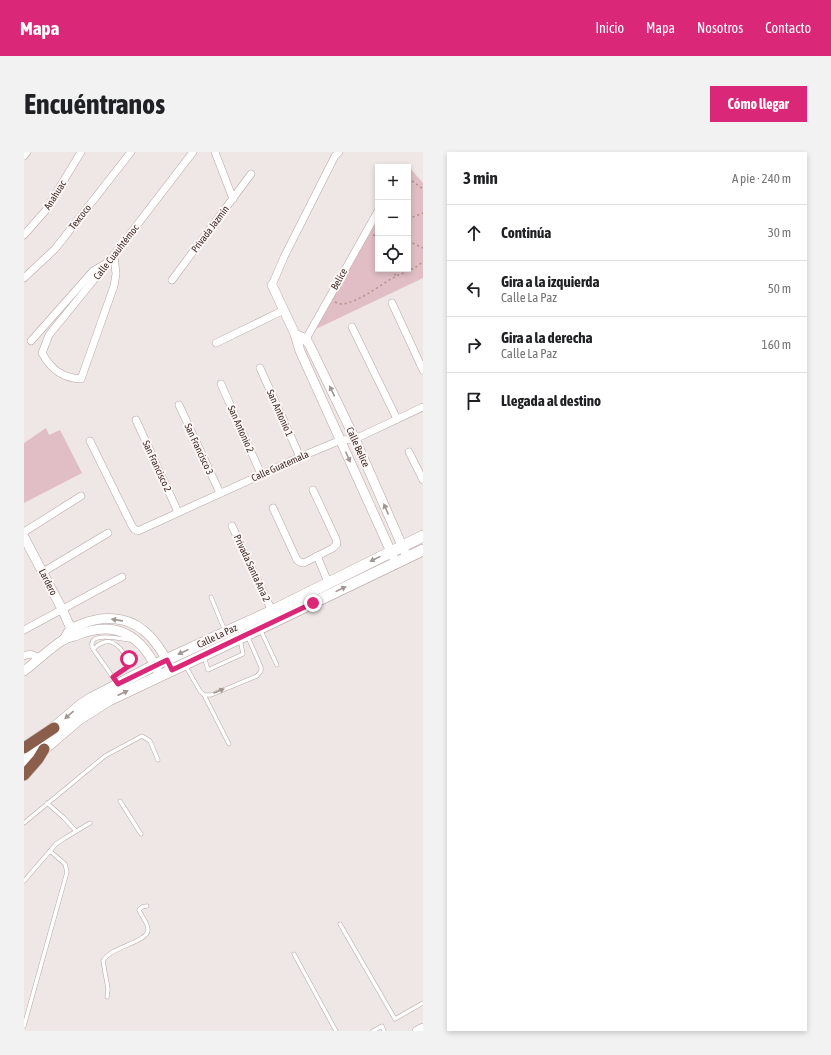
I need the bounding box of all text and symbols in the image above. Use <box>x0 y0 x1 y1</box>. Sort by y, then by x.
text: Mapa <box>20 17 59 39</box>
text: Inicio <box>595 20 624 36</box>
text: Mapa <box>646 20 675 36</box>
text: Nosotros <box>697 20 743 36</box>
text: Contacto <box>765 20 811 36</box>
button: Cómo llegar <box>710 86 807 122</box>
text: Encuéntranos <box>24 88 165 120</box>
map controls <box>375 164 411 272</box>
button: + <box>375 164 411 200</box>
text: 3 min <box>463 168 498 188</box>
text: A pie · 240 m <box>732 171 791 186</box>
street label: Anahuac <box>42 178 68 212</box>
button: − <box>375 200 411 236</box>
street label: Texcoco <box>67 202 93 232</box>
street label: Privada Jazmín <box>189 203 231 254</box>
street label: Calle Cuauhtémoc <box>91 222 141 282</box>
icon: ahead <box>463 222 485 244</box>
text: Continúa <box>501 224 551 241</box>
text: 30 m <box>768 225 791 240</box>
button: locate <box>375 236 411 272</box>
street label: Belice <box>329 266 349 291</box>
text: Gira a la izquierda <box>501 273 599 290</box>
icon: left <box>463 278 485 300</box>
text: 50 m <box>768 281 791 296</box>
text: Calle La Paz <box>501 290 557 305</box>
text: Gira a la derecha <box>501 329 592 346</box>
icon: right <box>463 334 485 356</box>
text: 160 m <box>762 337 791 352</box>
text: Calle La Paz <box>501 346 557 361</box>
one-way arrow <box>329 385 335 396</box>
street label: San Antonio 1 <box>265 388 295 438</box>
icon: arrive <box>463 390 485 412</box>
text: Llegada al destino <box>501 392 601 409</box>
street label: San Antonio 2 <box>226 404 256 454</box>
street label: San Francisco 3 <box>182 422 216 477</box>
street label: Calle Belice <box>344 425 372 469</box>
street label: San Francisco 2 <box>140 439 174 494</box>
street label: Calle Guatemala <box>250 448 311 484</box>
one-way arrow <box>345 451 351 462</box>
one-way arrow <box>383 503 389 514</box>
street label: Privada Santa Ana 2 <box>232 533 272 604</box>
one-way arrow <box>370 556 381 562</box>
street label: Lardero <box>37 567 59 597</box>
one-way arrow <box>335 586 347 592</box>
route end <box>304 594 322 612</box>
one-way arrow <box>110 617 123 623</box>
street label: Calle La Paz <box>195 622 239 650</box>
one-way arrow <box>177 649 188 655</box>
route start <box>120 650 138 668</box>
one-way arrow <box>214 688 226 694</box>
one-way arrow <box>117 690 128 696</box>
one-way arrow <box>64 710 75 719</box>

